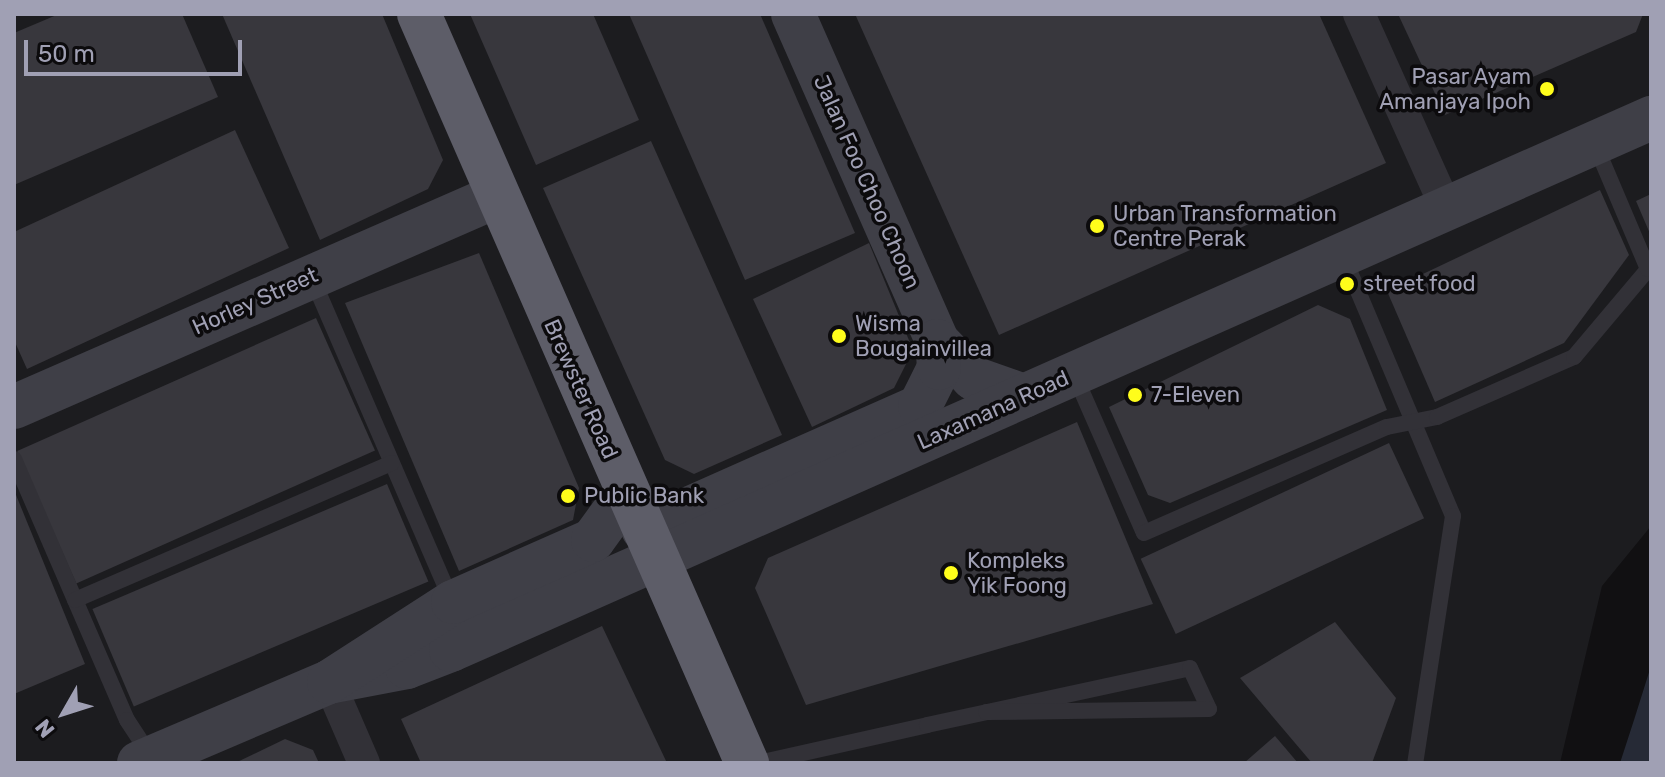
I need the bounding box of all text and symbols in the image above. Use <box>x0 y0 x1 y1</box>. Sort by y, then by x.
scale bar <box>28 24 246 74</box>
text: 50 m <box>38 40 95 68</box>
place label: Pasar Ayam Amanjaya Ipoh <box>1379 63 1531 114</box>
street label: Jalan Foo Choo Choon <box>808 71 926 293</box>
marker: Pasar Ayam Amanjaya Ipoh <box>1538 80 1556 98</box>
place label: Urban Transformation Centre Perak <box>1113 200 1337 252</box>
marker: Urban Transformation Centre Perak <box>1088 217 1106 235</box>
street label: Horley Street <box>188 261 322 341</box>
place label: street food <box>1363 271 1476 297</box>
marker: street food <box>1338 275 1356 293</box>
place label: Wisma Bougainvillea <box>855 310 992 362</box>
street label: Brewster Road <box>538 315 624 463</box>
marker: Wisma Bougainvillea <box>830 327 848 345</box>
street label: Laxamana Road <box>913 365 1073 455</box>
place label: 7-Eleven <box>1151 382 1240 408</box>
marker: 7-Eleven <box>1126 386 1144 404</box>
place label: Public Bank <box>584 483 704 509</box>
marker: Public Bank <box>559 487 577 505</box>
place label: Kompleks Yik Foong <box>967 547 1067 598</box>
marker: Kompleks Yik Foong <box>942 564 960 582</box>
north arrow <box>24 673 104 753</box>
text: N <box>29 714 60 743</box>

